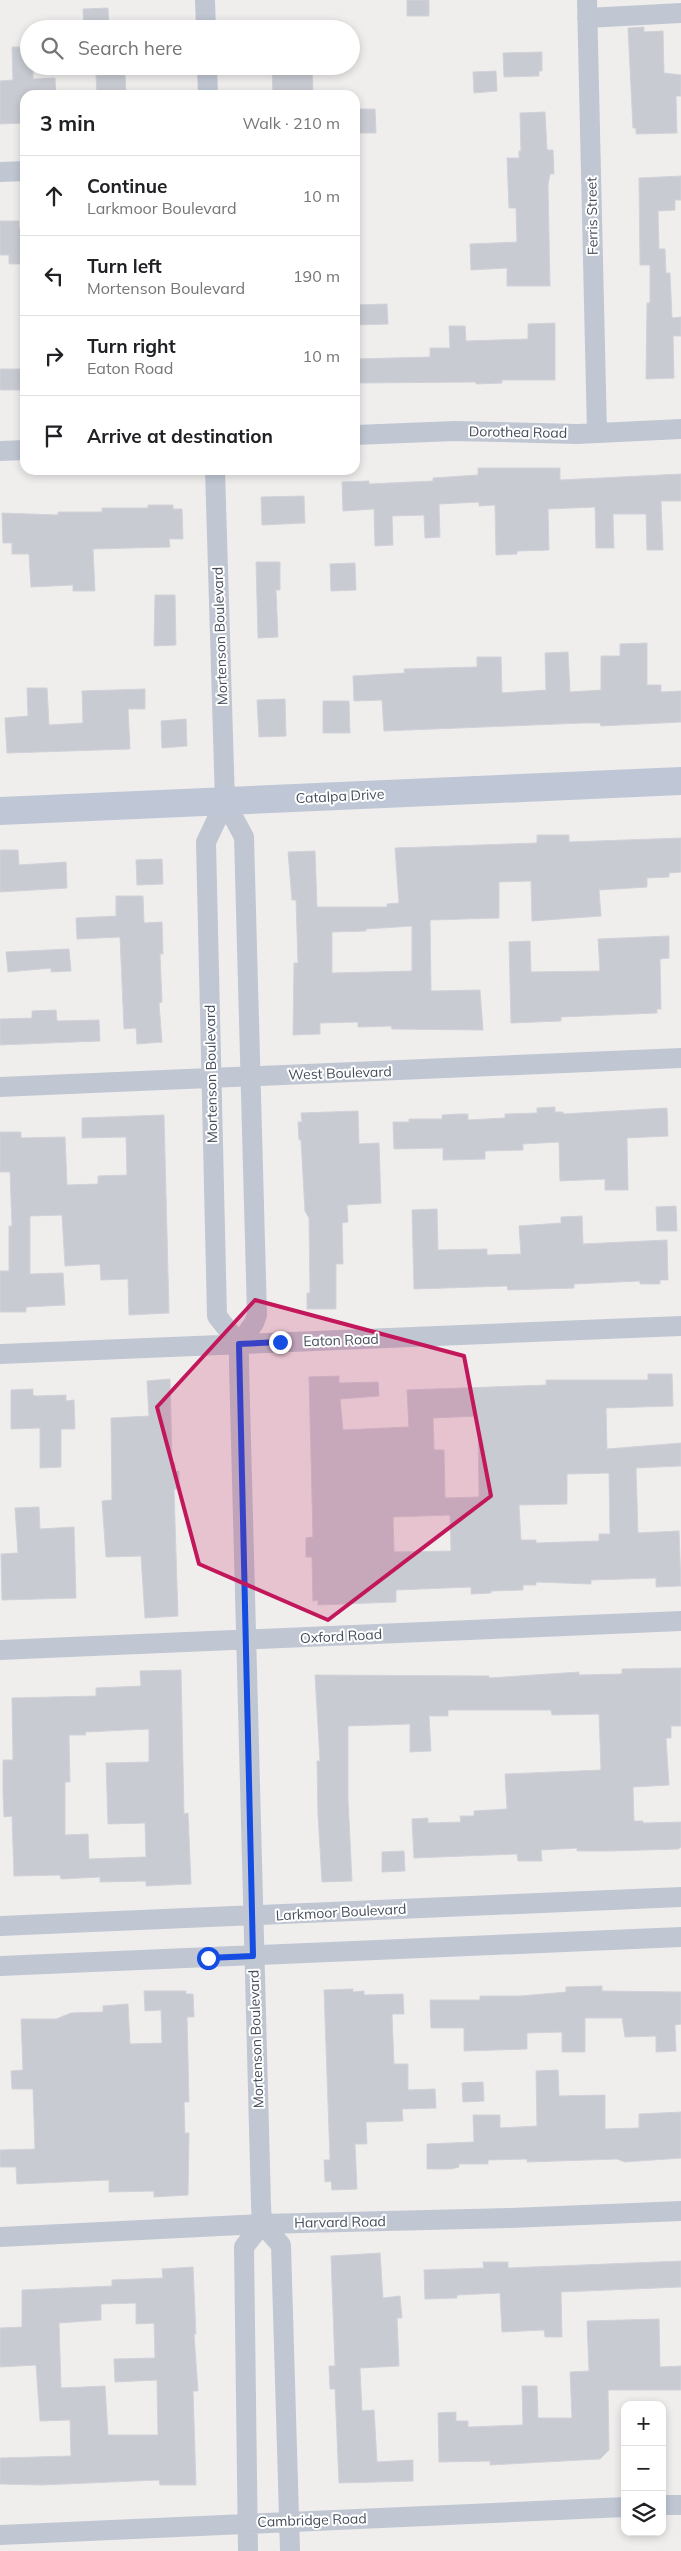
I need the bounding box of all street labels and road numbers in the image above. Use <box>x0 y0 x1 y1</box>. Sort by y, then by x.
street label: Ferris Street <box>582 177 602 255</box>
street label: Dorothea Road <box>469 422 567 442</box>
street label: Mortenson Boulevard <box>209 567 231 705</box>
street label: Catalpa Drive <box>295 785 385 807</box>
street label: Mortenson Boulevard <box>201 1005 221 1143</box>
street label: West Boulevard <box>288 1062 392 1084</box>
street label: Eaton Road <box>303 1330 379 1350</box>
street label: Oxford Road <box>299 1625 383 1647</box>
street label: Larkmoor Boulevard <box>275 1900 407 1924</box>
street label: Mortenson Boulevard <box>245 1970 267 2108</box>
street label: Harvard Road <box>294 2212 386 2232</box>
street label: Cambridge Road <box>257 2509 367 2531</box>

